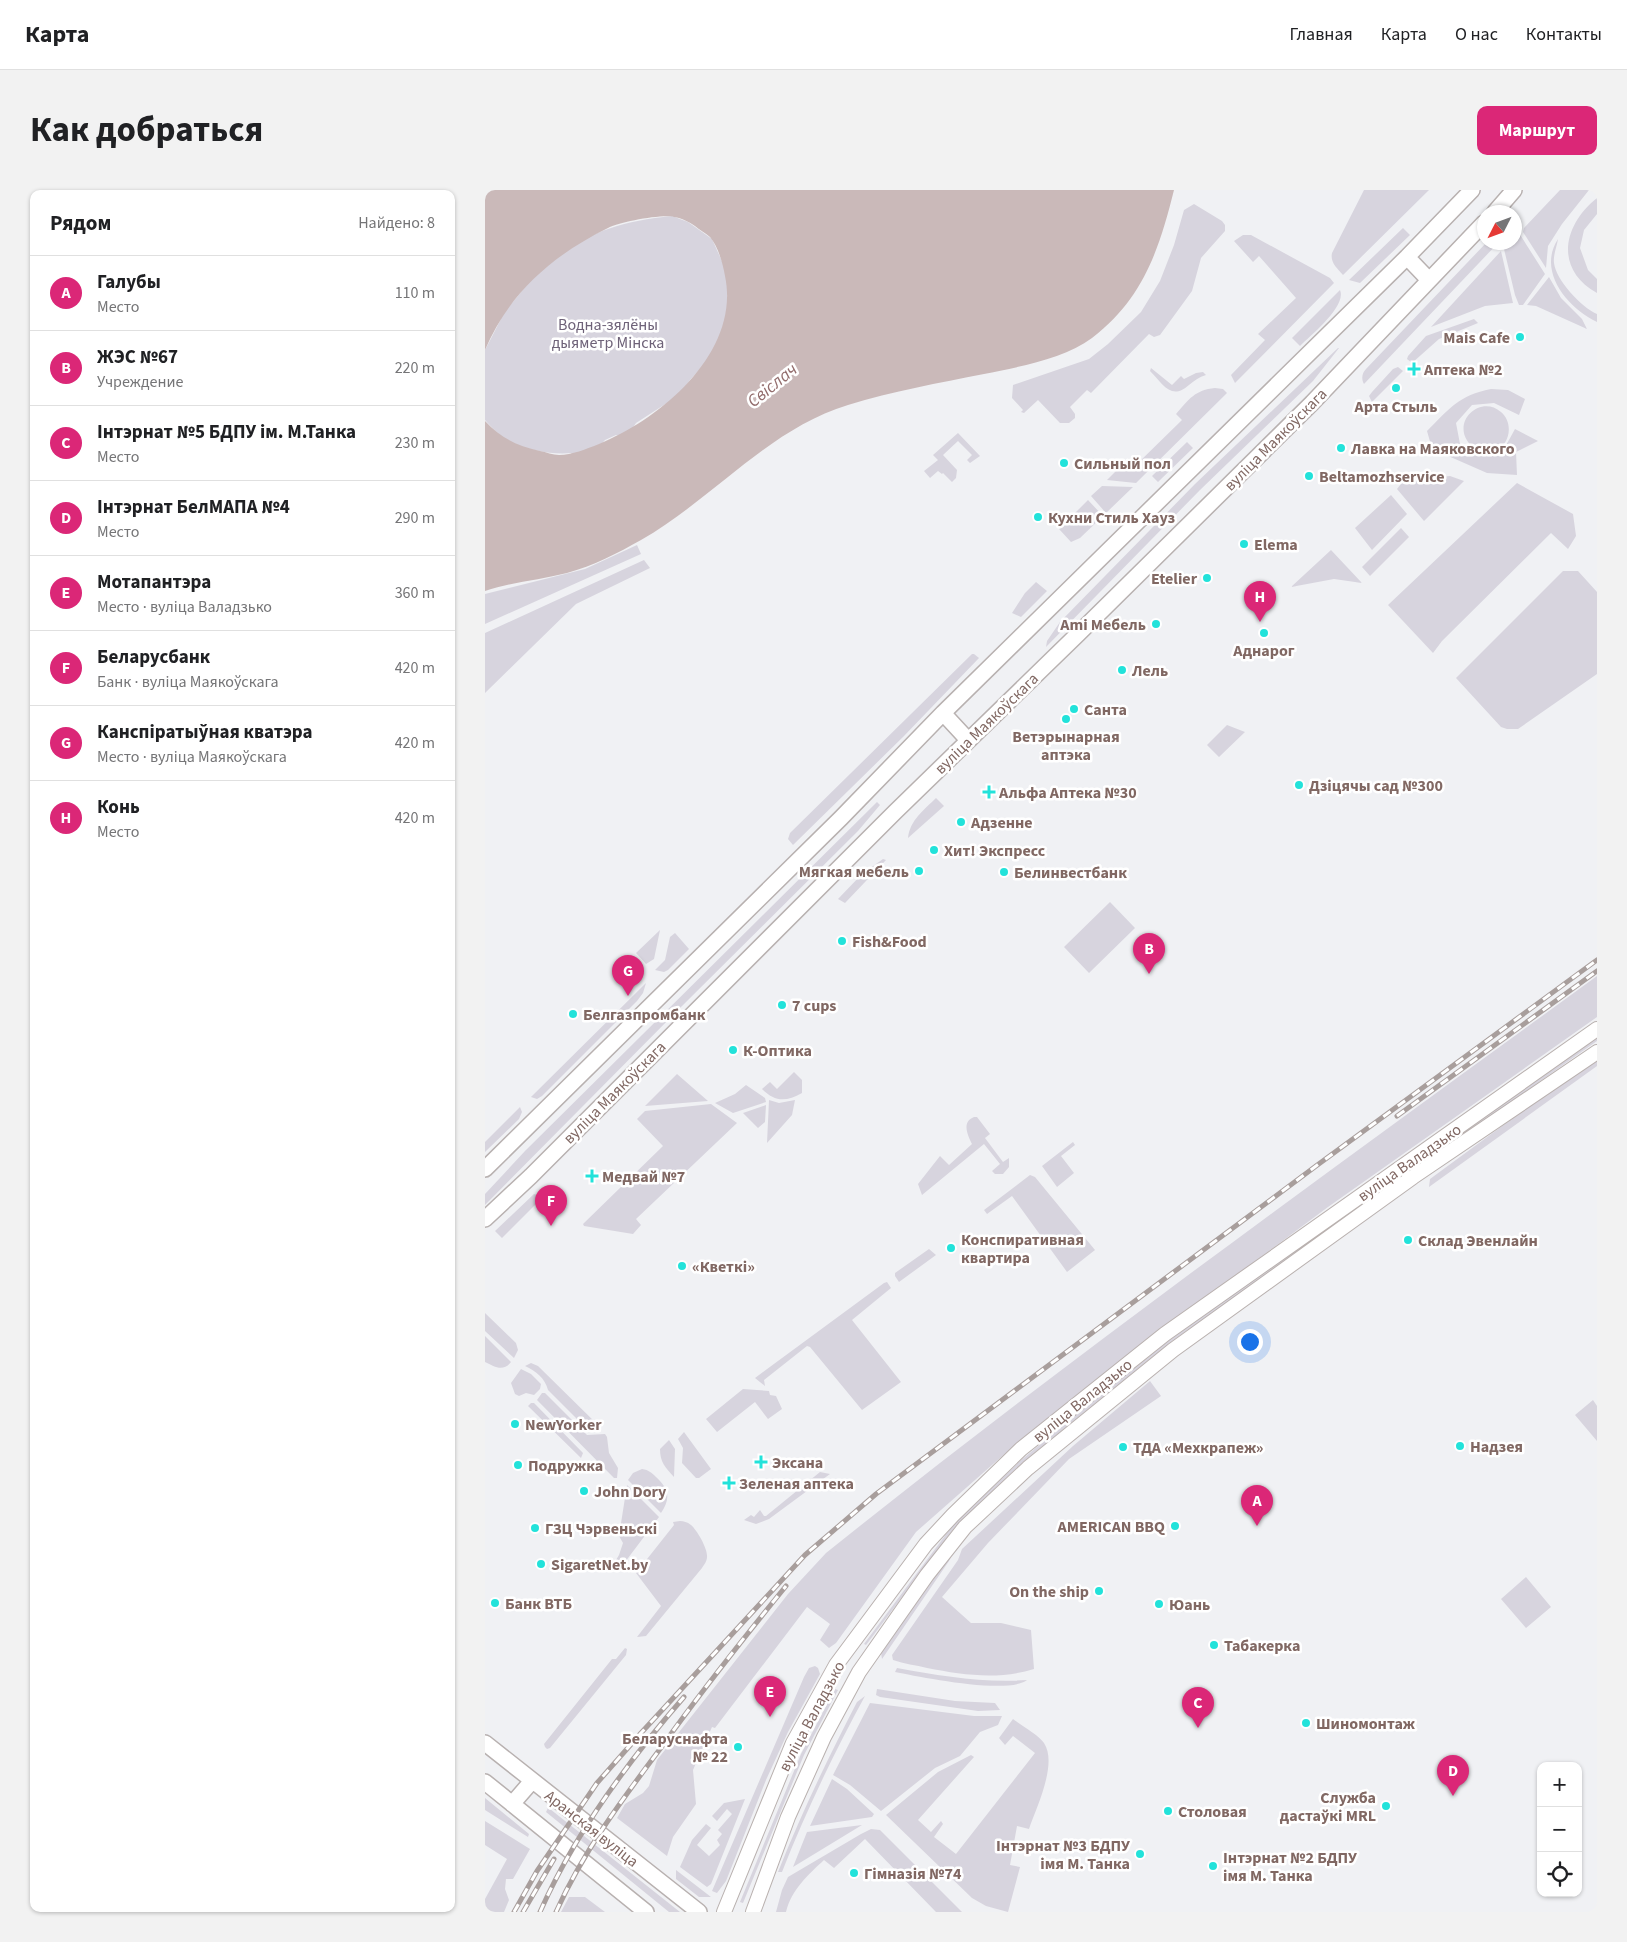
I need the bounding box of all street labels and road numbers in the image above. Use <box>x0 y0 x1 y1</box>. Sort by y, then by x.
street label: вуліца Маякоўскага <box>1220 384 1332 496</box>
street label: вуліца Маякоўскага <box>930 668 1044 779</box>
street label: вуліца Маякоўскага <box>559 1037 671 1149</box>
street label: вуліца Валадзько <box>1353 1119 1466 1207</box>
street label: вуліца Валадзько <box>1028 1354 1137 1448</box>
street label: вуліца Валадзько <box>773 1657 850 1776</box>
street label: Аранская вуліца <box>540 1785 643 1873</box>

